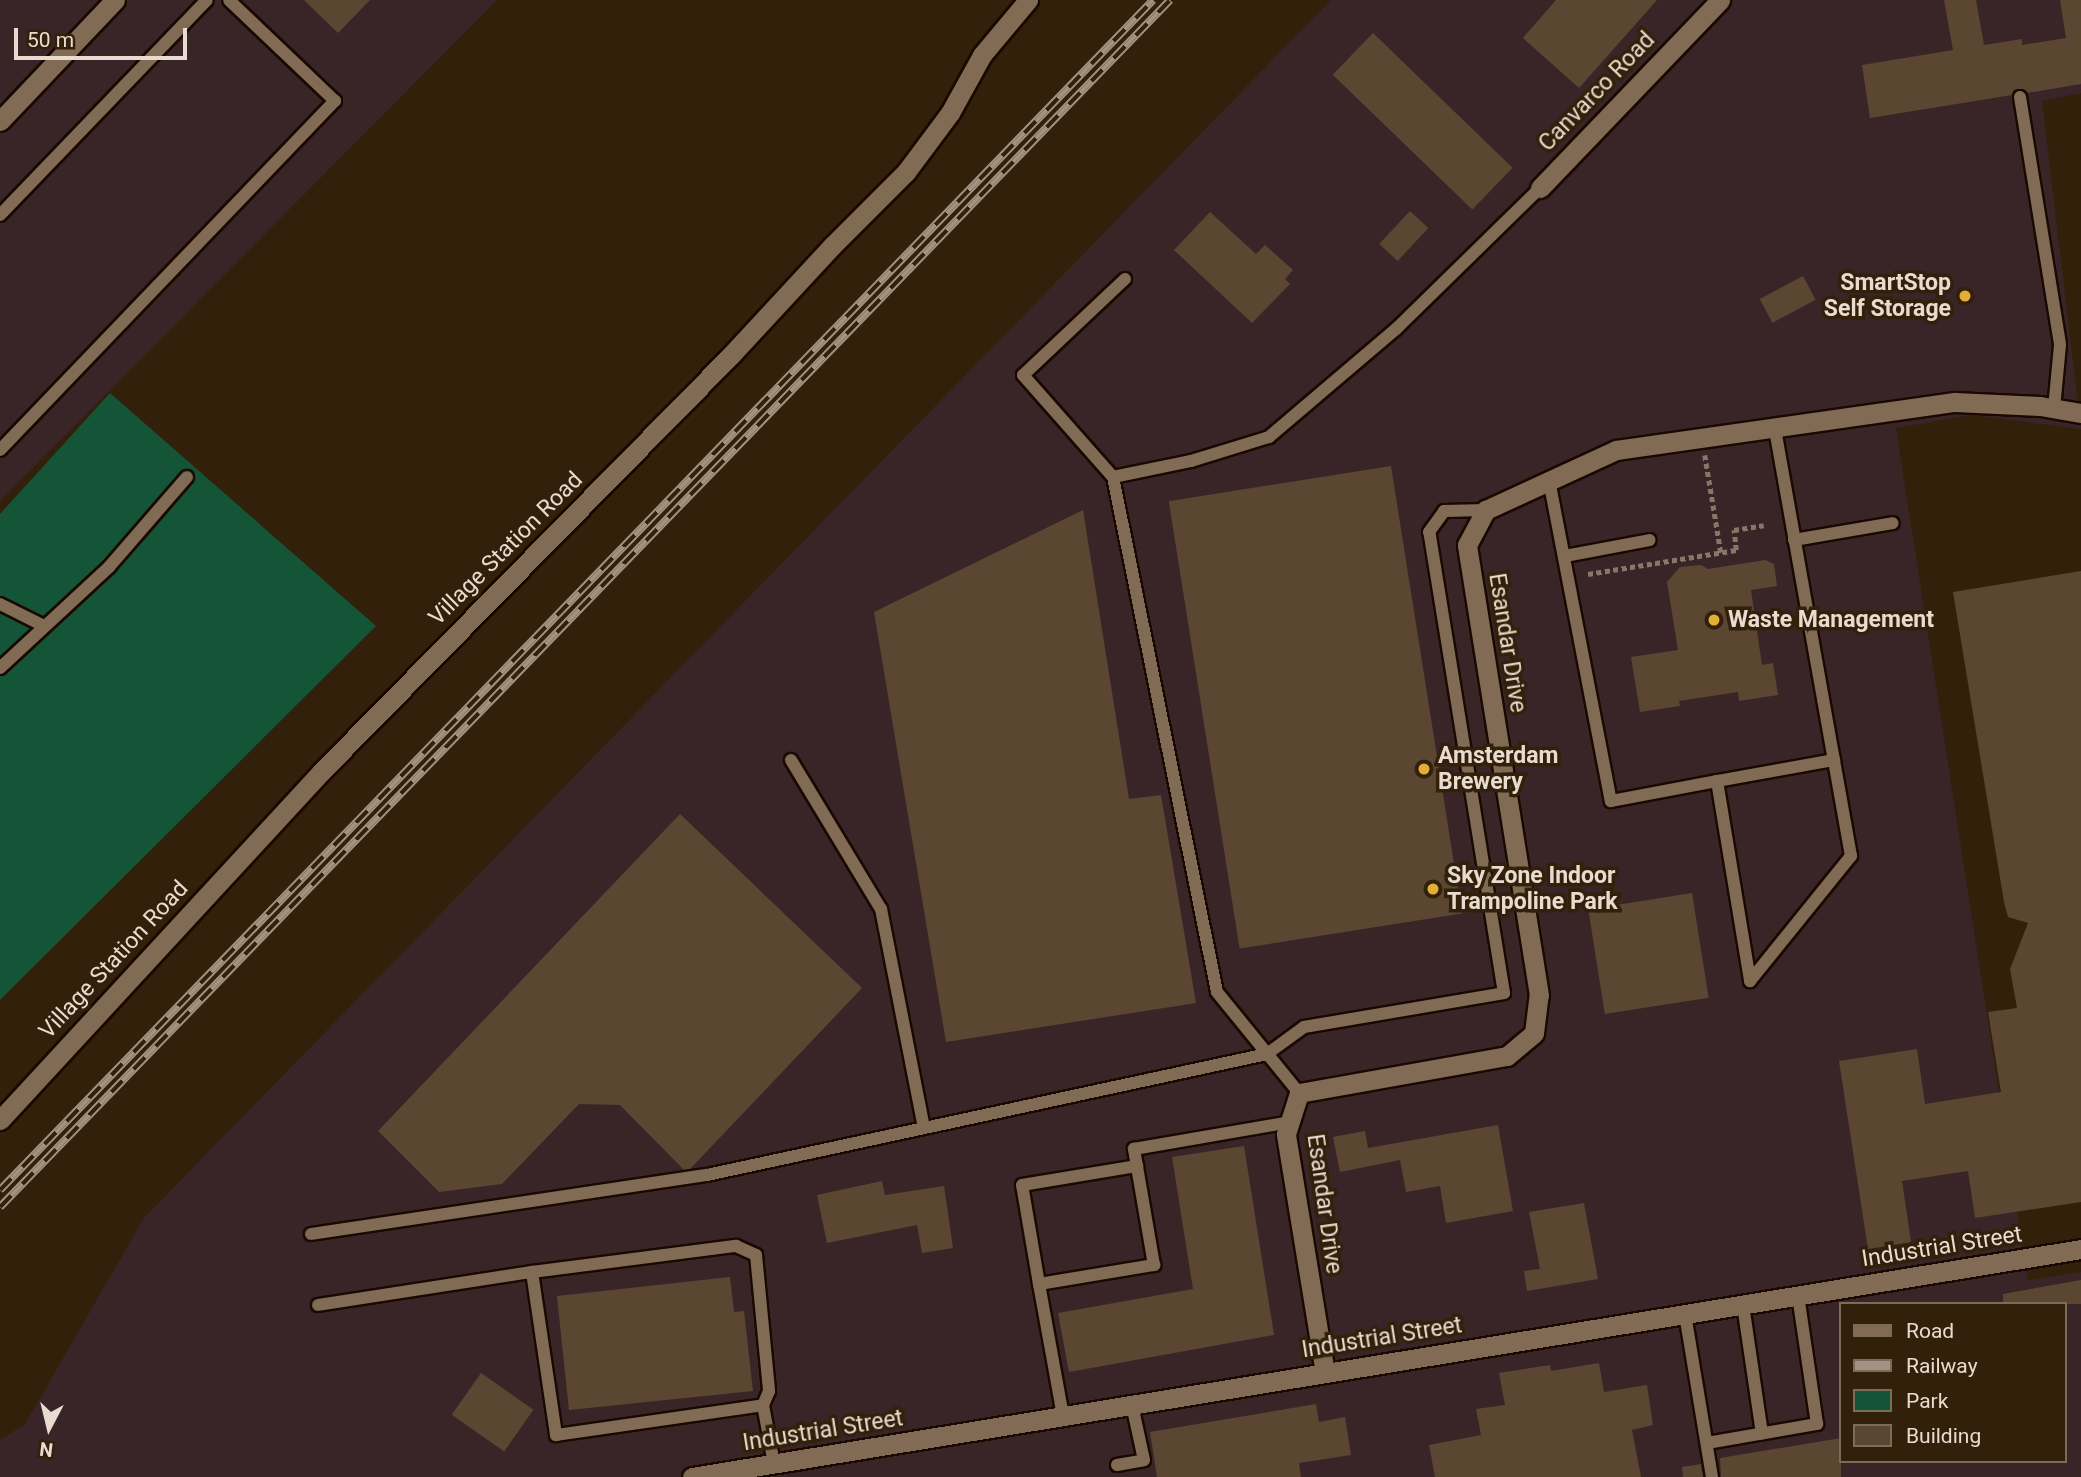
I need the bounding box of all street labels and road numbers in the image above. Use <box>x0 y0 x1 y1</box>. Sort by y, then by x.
street label: Canvarco Road <box>1533 27 1661 157</box>
street label: Village Station Road <box>423 466 589 632</box>
street label: Esandar Drive <box>1482 571 1532 715</box>
street label: Village Station Road <box>34 875 194 1045</box>
street label: Esandar Drive <box>1301 1132 1347 1276</box>
street label: Industrial Street <box>1860 1221 2024 1273</box>
street label: Industrial Street <box>1300 1312 1464 1364</box>
street label: Industrial Street <box>741 1405 905 1457</box>

